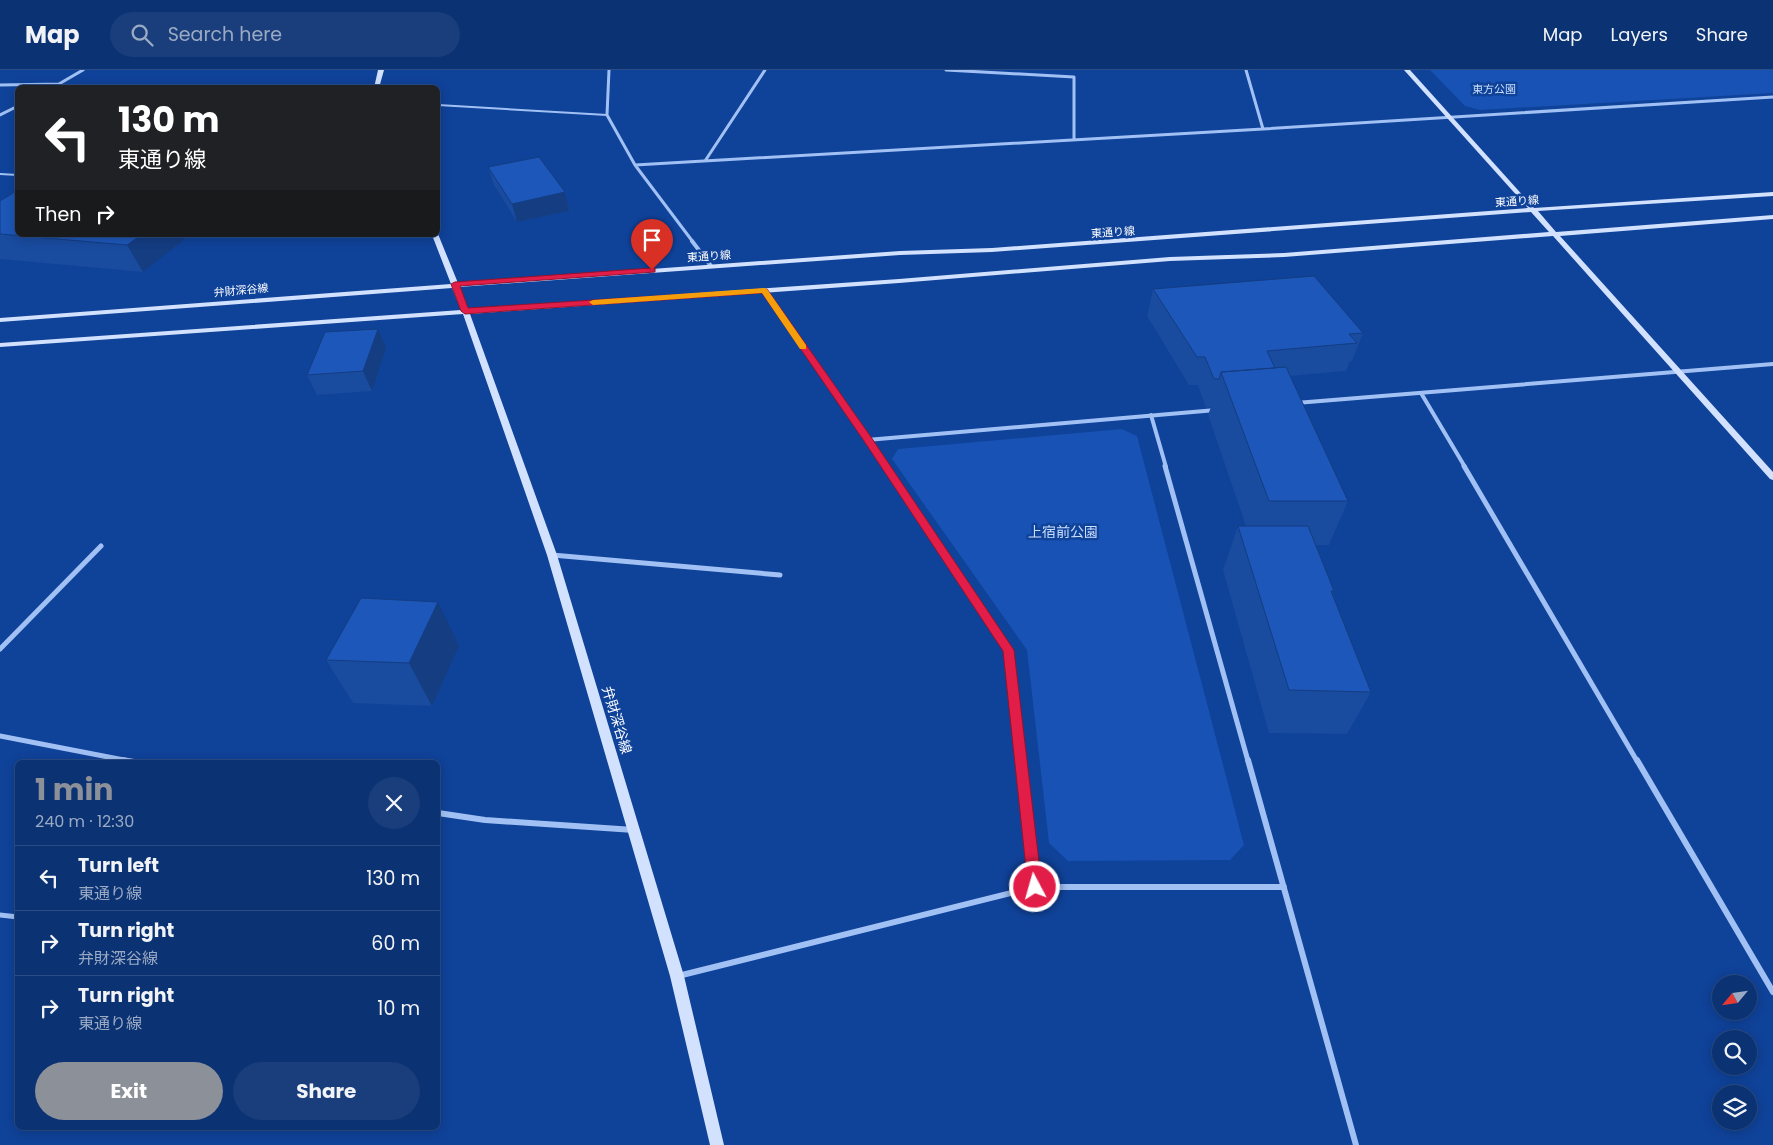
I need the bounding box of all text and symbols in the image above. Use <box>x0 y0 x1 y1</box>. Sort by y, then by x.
search box <box>110 12 460 57</box>
text: Map <box>25 18 80 51</box>
icon: search <box>128 21 156 49</box>
text: Search here <box>168 21 282 48</box>
text: Map <box>1543 22 1583 47</box>
text: Layers <box>1611 22 1668 47</box>
text: Share <box>1696 22 1748 47</box>
park label: 東方公園 <box>1472 81 1516 97</box>
text: 130 m <box>118 95 220 144</box>
icon: left <box>35 105 100 170</box>
text: 東通り線 <box>118 144 206 175</box>
street label: 東通り線 <box>1494 191 1540 211</box>
icon: right <box>91 200 119 228</box>
text: Then <box>35 201 81 228</box>
pin <box>631 219 673 270</box>
street label: 東通り線 <box>1090 222 1136 242</box>
icon: arrive <box>638 226 666 254</box>
street label: 東通り線 <box>686 246 732 266</box>
street label: 弁財深谷線 <box>213 280 269 300</box>
park label: 上宿前公園 <box>1028 522 1098 542</box>
street label: 弁財深谷線 <box>597 684 637 756</box>
text: 1 min <box>35 768 113 811</box>
button: close <box>368 777 420 829</box>
text: 240 m · 12:30 <box>35 810 134 833</box>
text: Turn left <box>78 852 159 879</box>
position arrow <box>1008 860 1060 912</box>
icon: left <box>35 864 63 892</box>
text: 130 m <box>366 865 420 892</box>
text: 東通り線 <box>78 882 142 905</box>
text: Turn right <box>78 917 174 944</box>
icon: right <box>35 929 63 957</box>
text: 60 m <box>371 930 420 957</box>
text: 弁財深谷線 <box>78 947 158 970</box>
north arrow <box>1712 975 1758 1020</box>
map controls <box>1712 975 1757 1130</box>
text: Turn right <box>78 982 174 1009</box>
icon: right <box>35 994 63 1022</box>
text: 10 m <box>377 995 420 1022</box>
text: 東通り線 <box>78 1012 142 1035</box>
button: search <box>1712 1030 1757 1075</box>
button: Exit <box>35 1062 223 1120</box>
button: Share <box>233 1062 420 1120</box>
button: layers <box>1712 1085 1757 1130</box>

